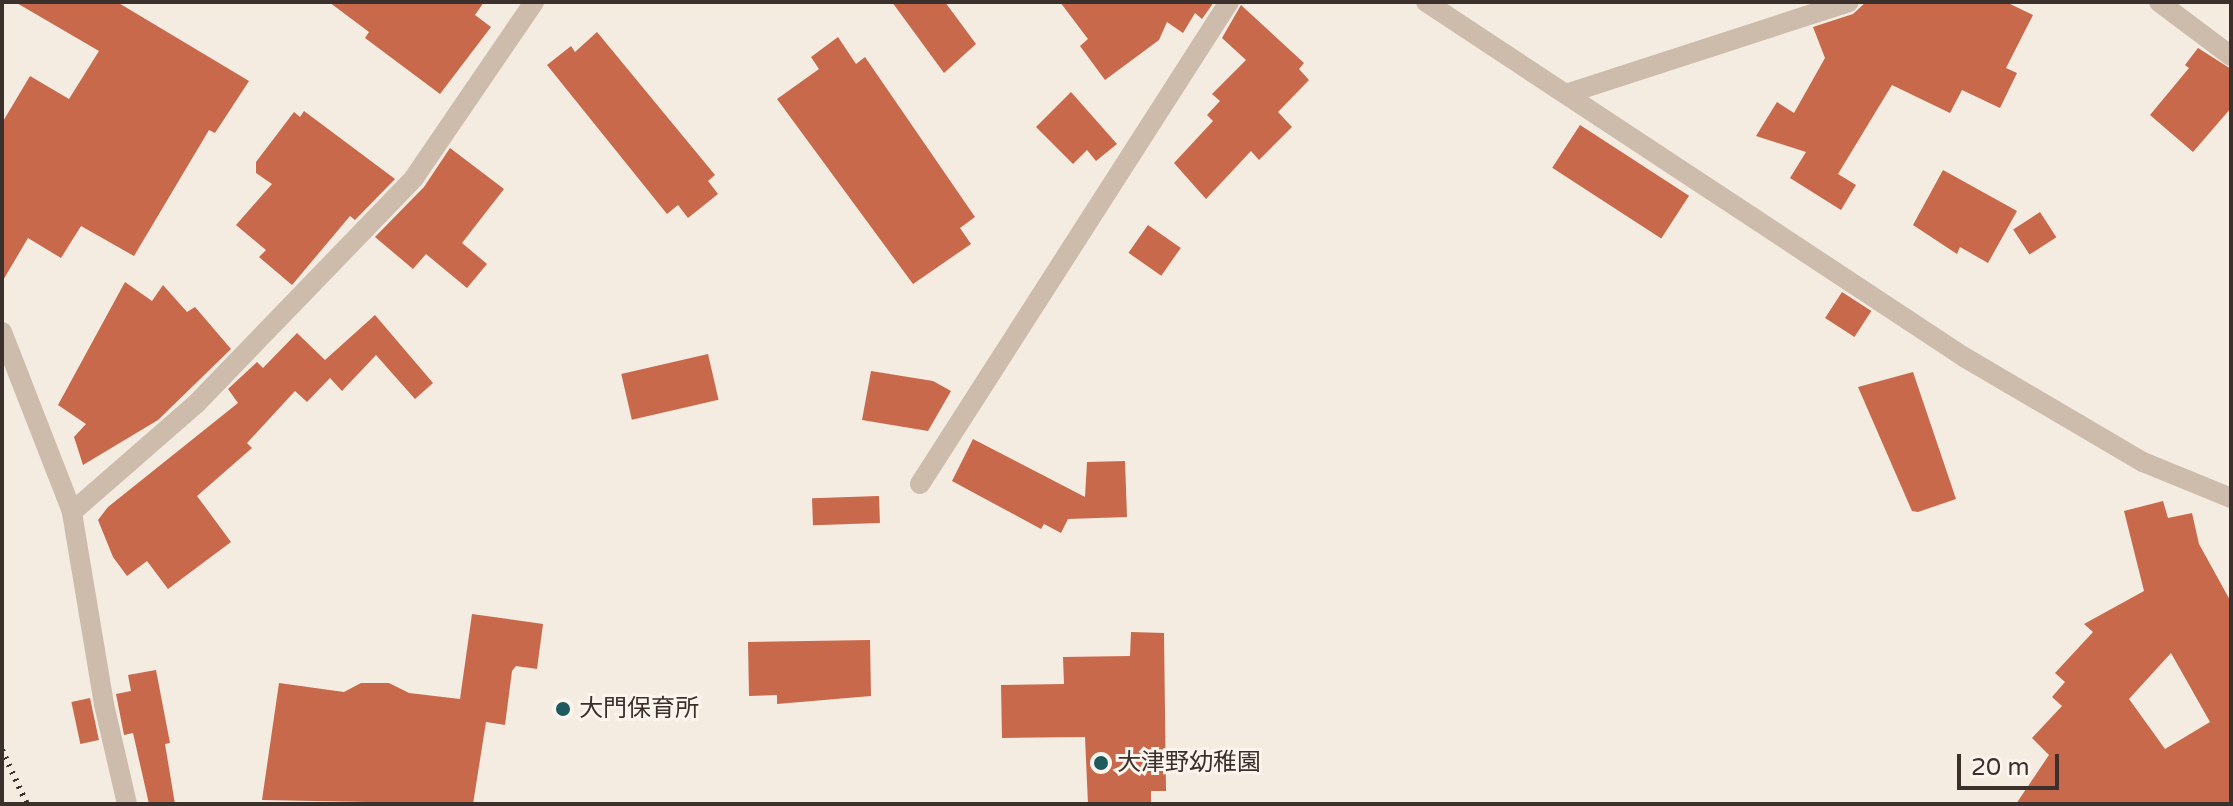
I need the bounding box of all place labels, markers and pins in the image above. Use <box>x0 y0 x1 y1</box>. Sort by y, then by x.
place label: 大門保育所 <box>579 695 699 723</box>
marker: 大門保育所 <box>554 700 572 718</box>
place label: 大津野幼稚園 <box>1117 749 1261 777</box>
marker: 大津野幼稚園 <box>1092 754 1110 772</box>

